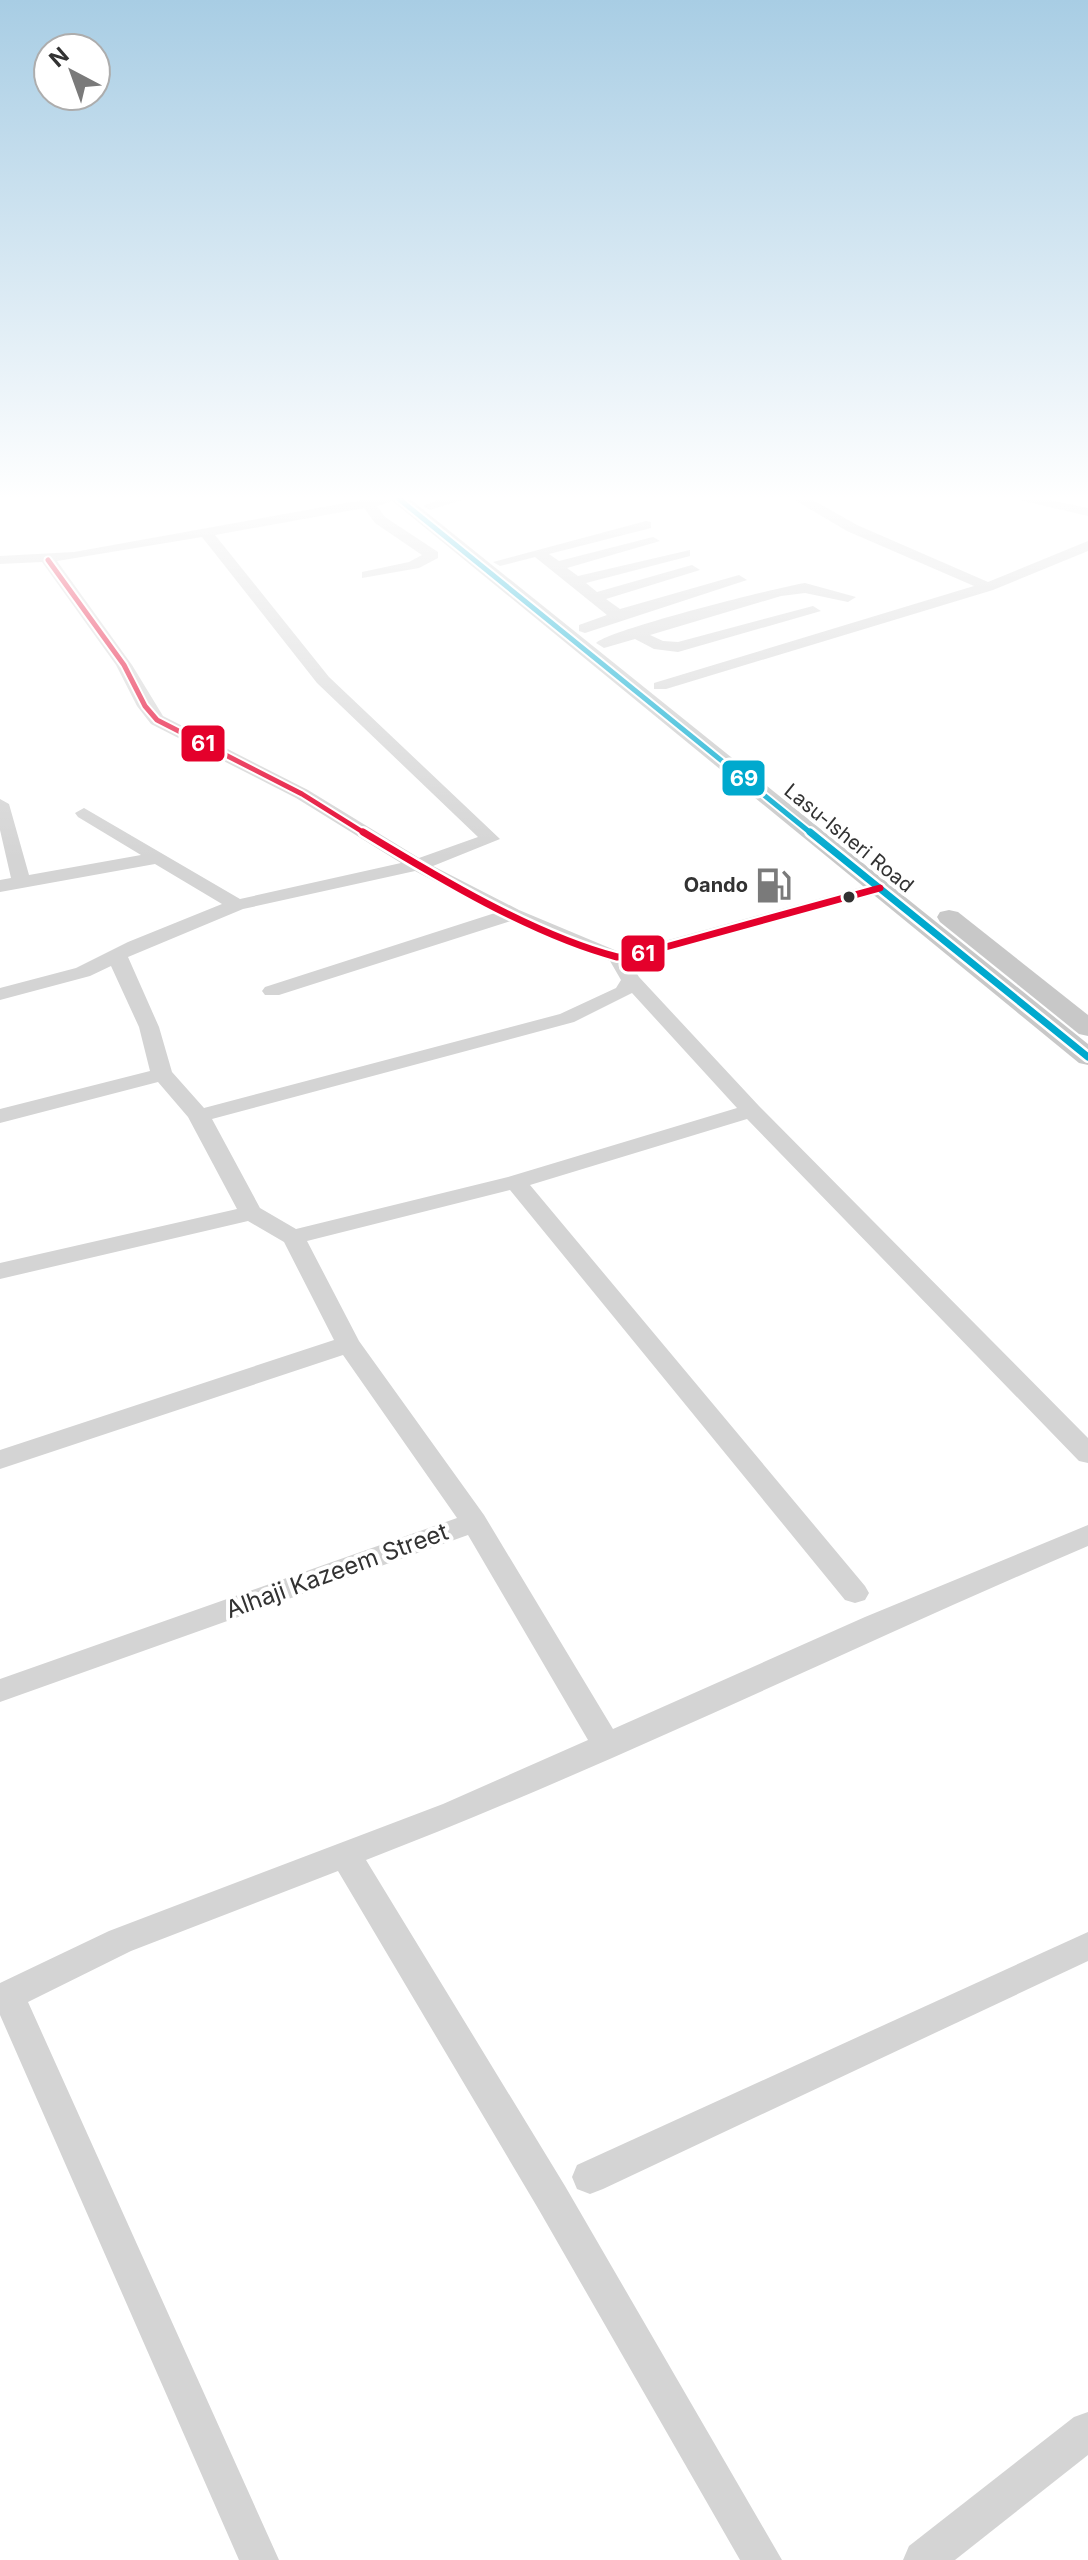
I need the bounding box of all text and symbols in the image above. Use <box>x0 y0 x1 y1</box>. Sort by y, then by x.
north arrow <box>32 32 112 112</box>
text: N <box>44 42 74 72</box>
line badge: 61 <box>180 724 226 763</box>
text: 61 <box>191 730 215 756</box>
line badge: 69 <box>721 759 766 797</box>
text: 69 <box>730 765 758 791</box>
street label: Lasu-Isheri Road <box>780 779 918 897</box>
fuel station icon: Oando <box>755 866 793 904</box>
place label: Oando <box>684 873 748 897</box>
unlabelled marker <box>841 889 857 905</box>
line badge: 61 <box>620 934 666 973</box>
text: 61 <box>631 940 655 966</box>
street label: Alhaji Kazeem Street <box>222 1517 452 1624</box>

